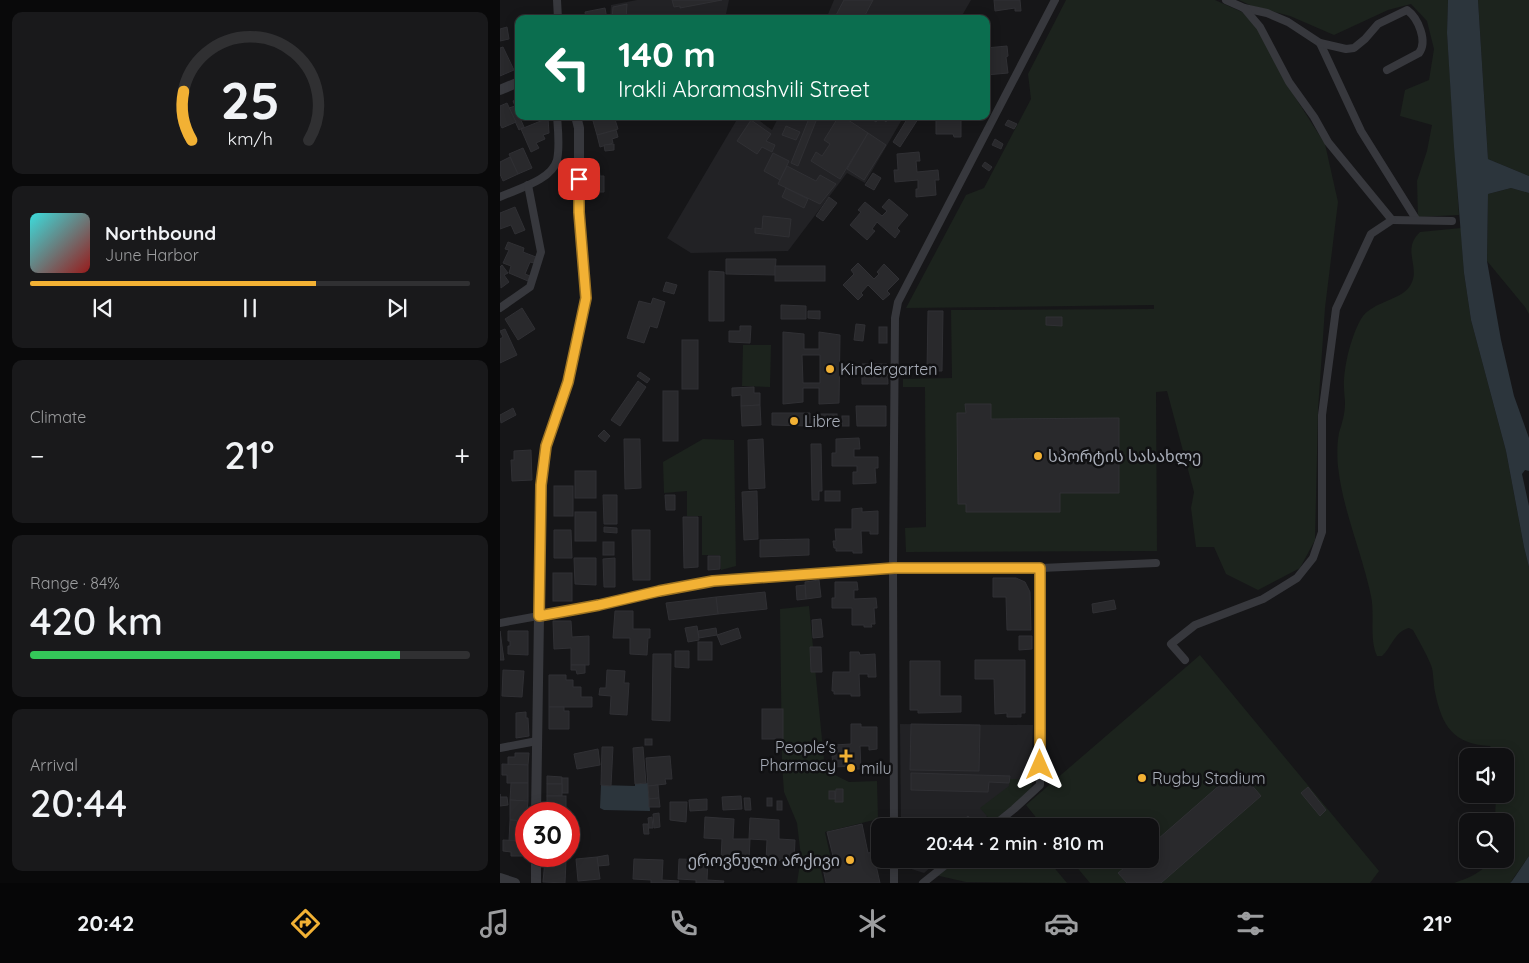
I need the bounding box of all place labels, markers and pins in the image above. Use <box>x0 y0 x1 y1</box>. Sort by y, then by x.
pin <box>558 158 600 200</box>
place label: Kindergarten <box>840 359 938 379</box>
marker: Kindergarten <box>824 363 836 375</box>
place label: Libre <box>804 411 840 431</box>
marker: Libre <box>788 415 800 427</box>
place label: სპორტის სასახლე <box>1048 446 1201 467</box>
marker: სპორტის სასახლე <box>1032 450 1044 462</box>
place label: People's Pharmacy <box>760 737 836 775</box>
marker: People's Pharmacy <box>840 750 852 762</box>
place label: milu <box>861 758 892 778</box>
marker: milu <box>845 762 857 774</box>
place label: Rugby Stadium <box>1152 768 1266 788</box>
marker: Rugby Stadium <box>1136 772 1148 784</box>
place label: ეროვნული არქივი <box>688 850 840 871</box>
marker: ეროვნული არქივი <box>844 854 856 866</box>

